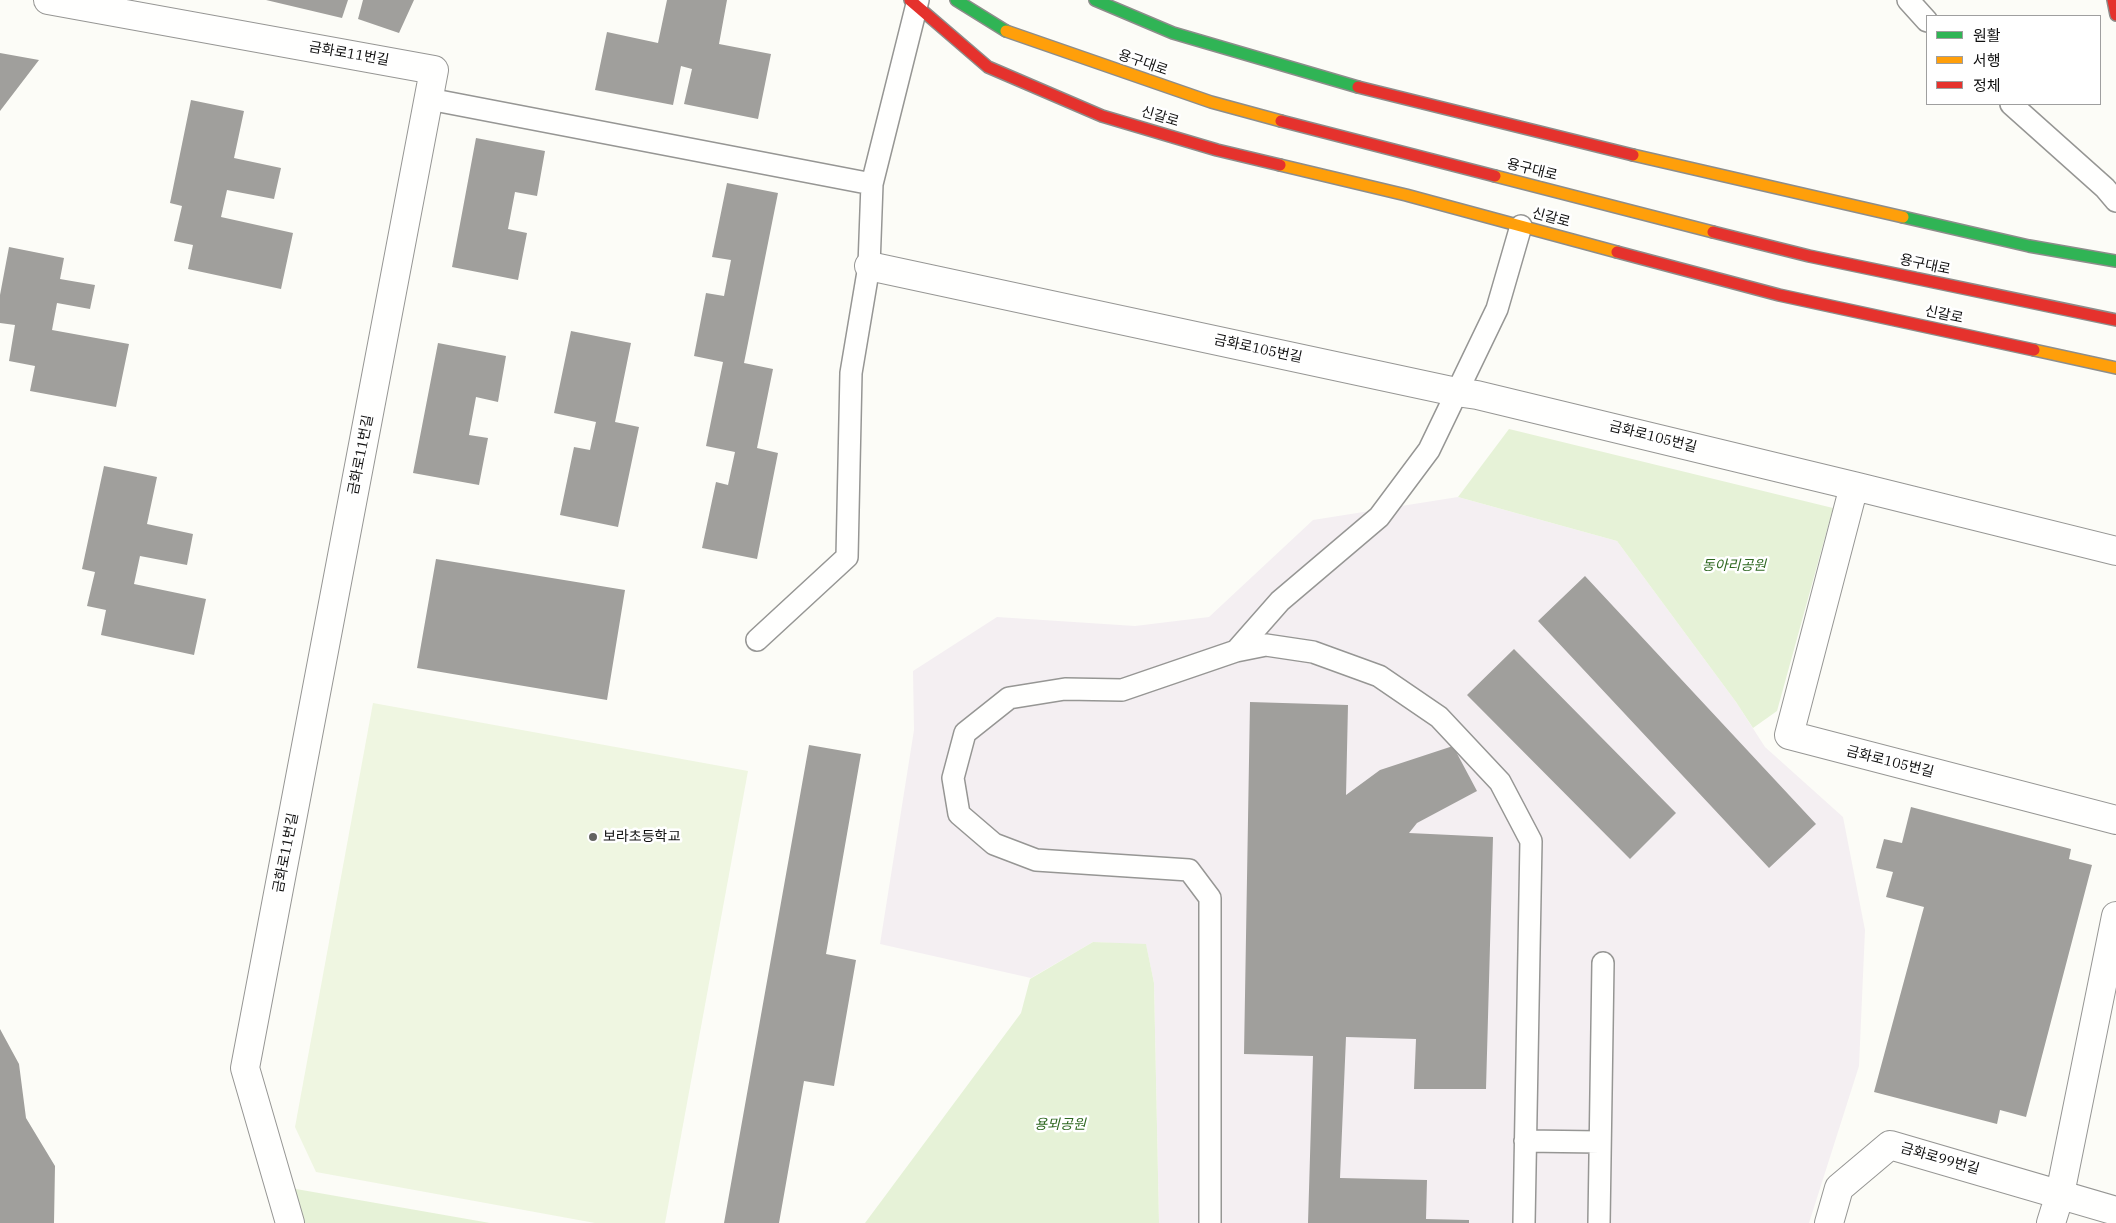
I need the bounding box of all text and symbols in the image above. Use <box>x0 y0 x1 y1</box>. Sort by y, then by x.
legend <box>1926 15 2101 105</box>
text: 원활 <box>1973 26 2001 45</box>
street label: 금화로11번길 <box>308 39 390 69</box>
street label: 용구대로 <box>1116 47 1170 79</box>
text: 서행 <box>1973 51 2001 70</box>
text: 정체 <box>1973 76 2001 95</box>
street label: 신갈로 <box>1139 104 1181 130</box>
street label: 용구대로 <box>1505 156 1559 184</box>
street label: 신갈로 <box>1530 205 1572 231</box>
street label: 용구대로 <box>1898 251 1952 279</box>
street label: 신갈로 <box>1923 303 1965 327</box>
street label: 금화로105번길 <box>1212 331 1304 367</box>
street label: 금화로11번길 <box>345 414 377 496</box>
street label: 금화로105번길 <box>1607 418 1699 456</box>
park label: 동아리공원 <box>1702 558 1766 574</box>
street label: 금화로105번길 <box>1844 743 1936 781</box>
street label: 금화로11번길 <box>270 812 302 894</box>
place label: 보라초등학교 <box>603 829 680 845</box>
marker: 보라초등학교 <box>587 831 599 843</box>
park label: 용뫼공원 <box>1034 1117 1086 1133</box>
street label: 금화로99번길 <box>1899 1140 1981 1178</box>

